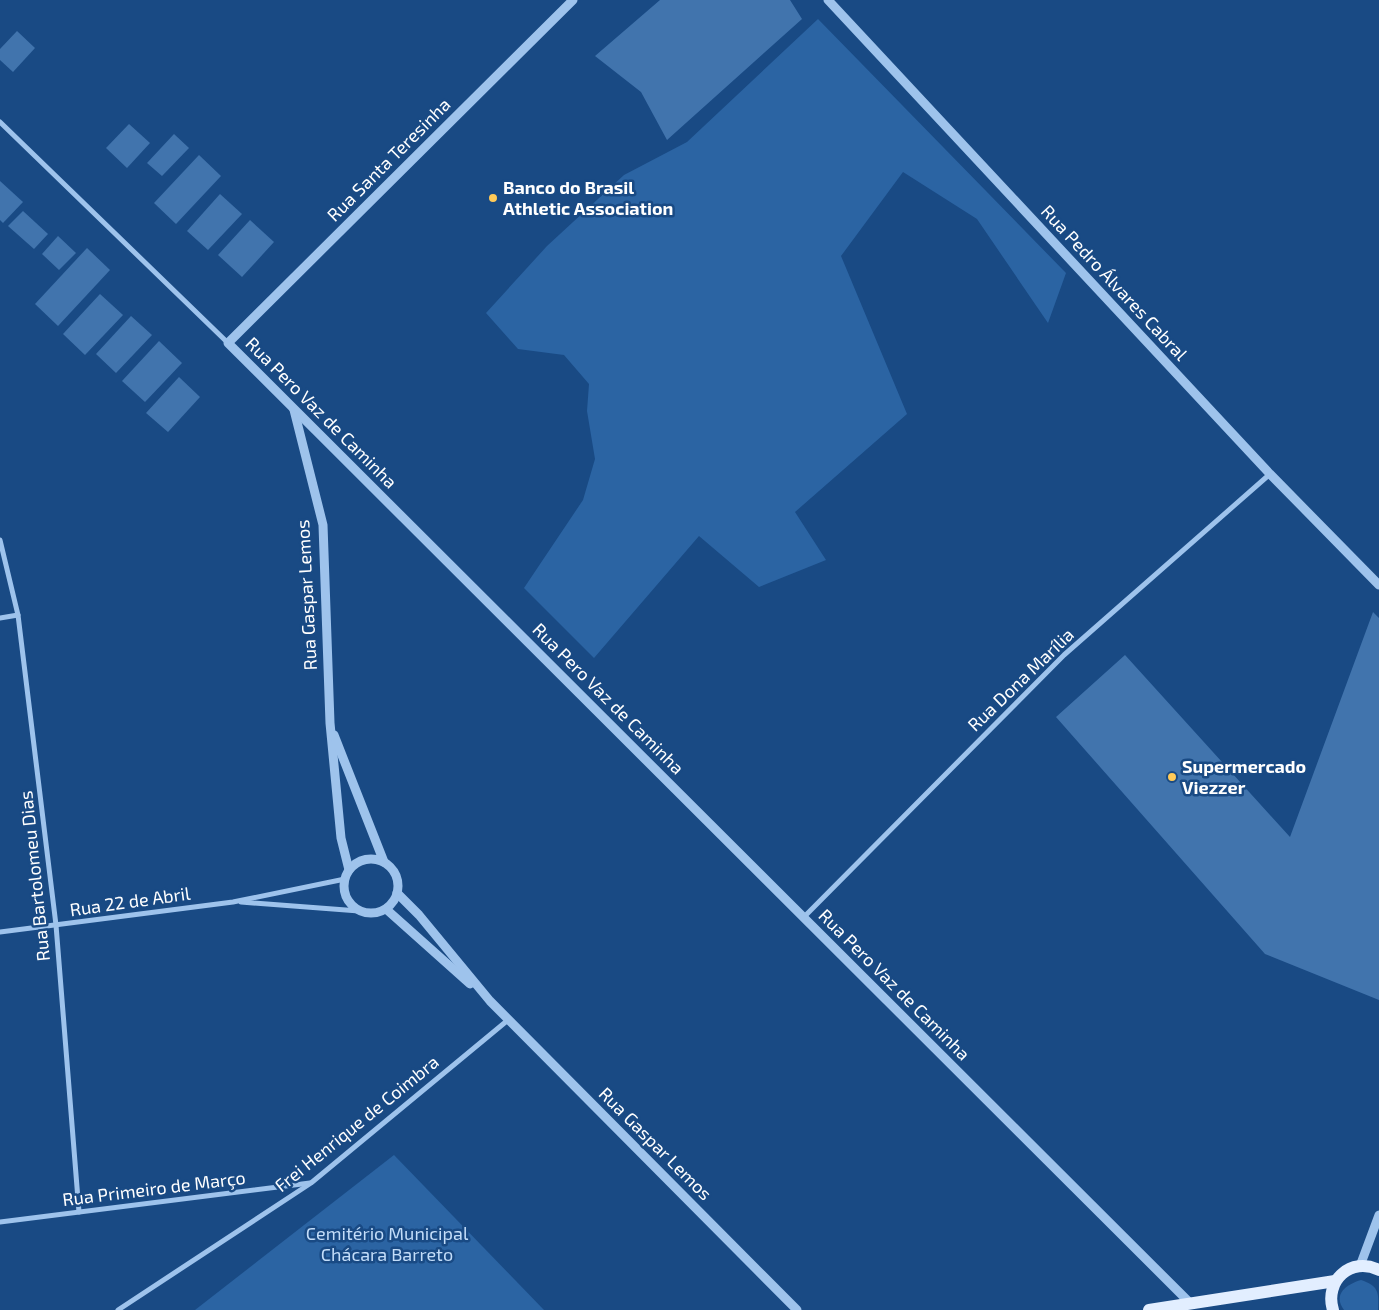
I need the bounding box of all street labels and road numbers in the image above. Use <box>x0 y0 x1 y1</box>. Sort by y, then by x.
street label: Rua Santa Teresinha <box>322 93 454 225</box>
street label: Rua Pedro Álvares Cabral <box>1037 200 1193 365</box>
street label: Rua Pero Vaz de Caminha <box>241 332 402 493</box>
street label: Rua Gaspar Lemos <box>291 519 321 671</box>
street label: Rua Pero Vaz de Caminha <box>528 618 689 779</box>
street label: Rua Dona Marília <box>963 623 1078 735</box>
street label: Rua Bartolomeu Dias <box>14 790 54 962</box>
street label: Rua 22 de Abril <box>68 882 192 920</box>
street label: Rua Pero Vaz de Caminha <box>814 904 975 1065</box>
street label: Frei Henrique de Coimbra <box>270 1050 443 1196</box>
street label: Rua Gaspar Lemos <box>595 1082 717 1204</box>
street label: Rua Primeiro de Março <box>61 1166 247 1211</box>

